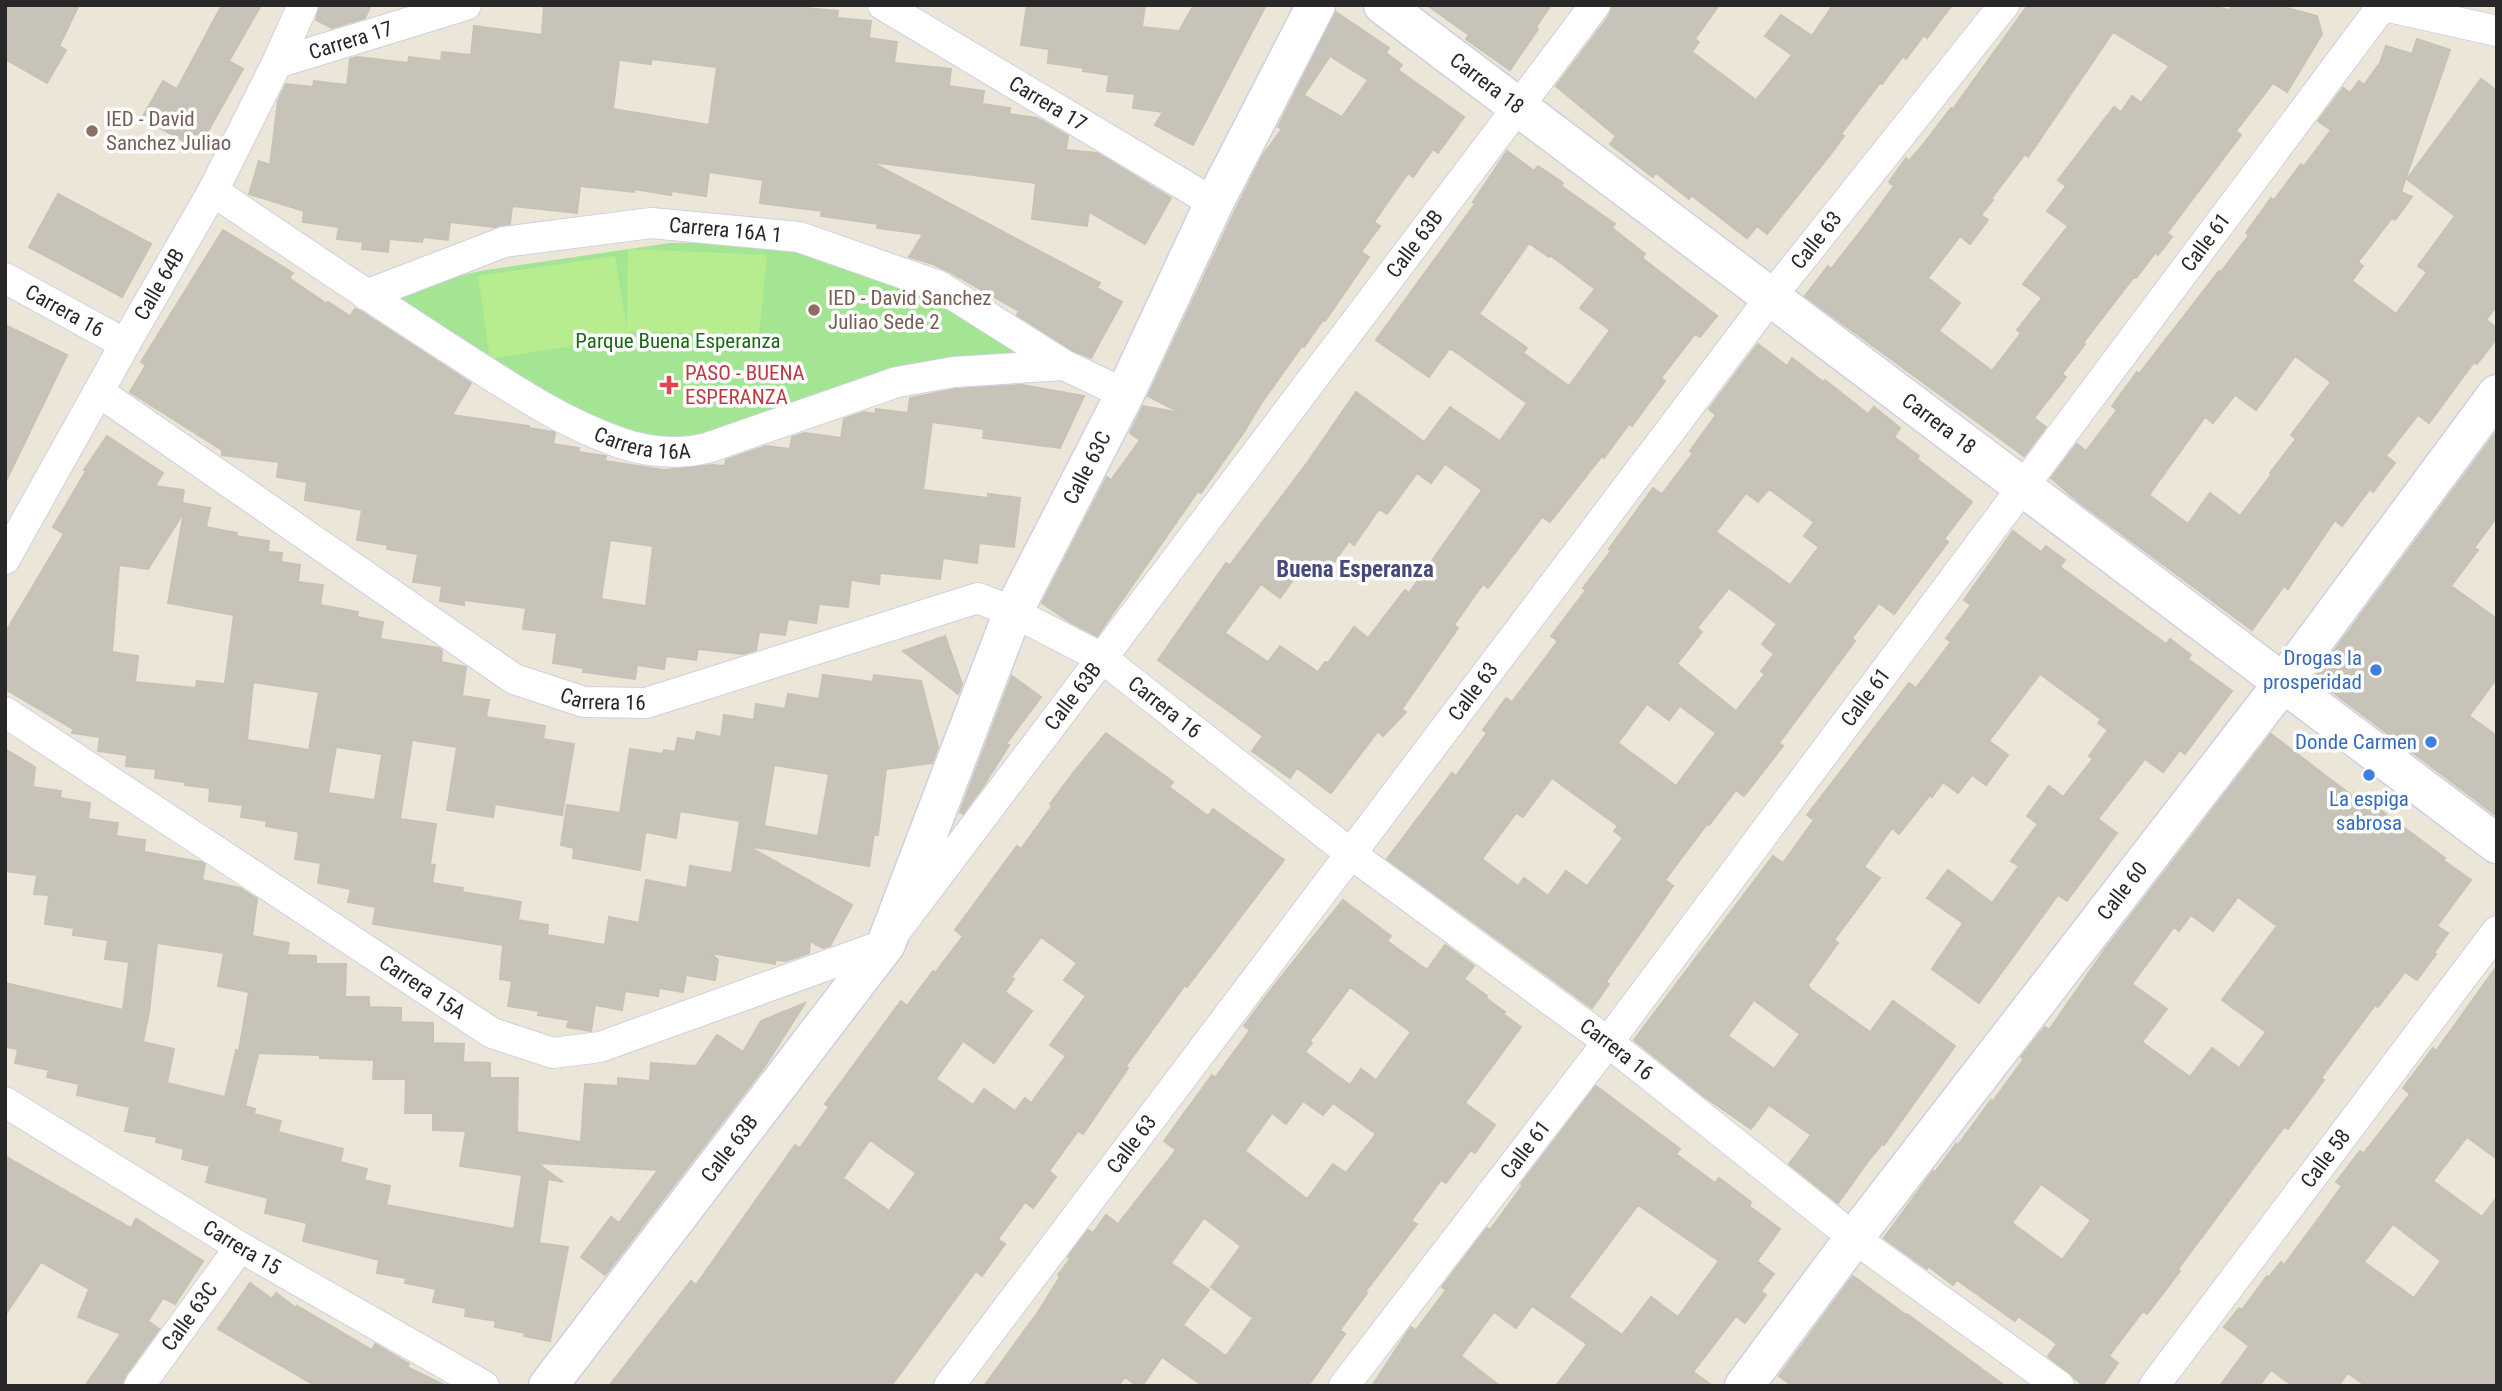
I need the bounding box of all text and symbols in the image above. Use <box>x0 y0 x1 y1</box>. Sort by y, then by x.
street label: Carrera 17 <box>306 16 395 65</box>
street label: Carrera 18 <box>1445 48 1528 119</box>
street label: Carrera 17 <box>1005 71 1091 136</box>
place label: IED - David Sanchez Juliao <box>106 107 231 155</box>
marker: IED - David Sanchez Juliao <box>84 123 100 139</box>
street label: Calle 63B <box>1381 205 1448 283</box>
street label: Calle 63 <box>1786 207 1847 274</box>
street label: Calle 61 <box>2176 208 2235 276</box>
street label: Carrera 16A 1 <box>668 213 783 247</box>
street label: Calle 64B <box>129 244 189 324</box>
street label: Carrera 16 <box>21 280 108 342</box>
place label: IED - David Sanchez Juliao Sede 2 <box>828 286 991 334</box>
marker: IED - David Sanchez Juliao Sede 2 <box>806 302 822 318</box>
park label: Parque Buena Esperanza <box>575 329 781 353</box>
place label: PASO - BUENA ESPERANZA <box>685 361 805 409</box>
marker: PASO - BUENA ESPERANZA <box>659 375 679 395</box>
street label: Carrera 18 <box>1897 388 1981 459</box>
street label: Carrera 16A <box>591 422 692 464</box>
street label: Calle 63C <box>1058 427 1116 508</box>
district label: Buena Esperanza <box>1276 556 1434 583</box>
place label: Drogas la prosperidad <box>2263 646 2362 694</box>
street label: Calle 63B <box>1040 658 1106 735</box>
street label: Calle 63 <box>1443 658 1503 726</box>
marker: Drogas la prosperidad <box>2368 662 2384 678</box>
street label: Calle 61 <box>1836 663 1895 731</box>
street label: Carrera 16 <box>1123 671 1206 743</box>
street label: Carrera 16 <box>557 683 646 715</box>
place label: Donde Carmen <box>2295 730 2417 754</box>
marker: Donde Carmen <box>2423 734 2439 750</box>
marker: La espiga sabrosa <box>2361 767 2377 783</box>
place label: La espiga sabrosa <box>2329 787 2409 835</box>
street label: Calle 60 <box>2092 857 2152 925</box>
street label: Carrera 15A <box>375 950 470 1024</box>
street label: Carrera 16 <box>1575 1014 1658 1085</box>
street label: Calle 63B <box>696 1110 763 1187</box>
street label: Calle 63 <box>1102 1110 1161 1178</box>
street label: Calle 61 <box>1495 1116 1555 1183</box>
street label: Calle 58 <box>2296 1124 2355 1192</box>
street label: Carrera 15 <box>199 1215 285 1280</box>
street label: Calle 63C <box>157 1277 222 1355</box>

